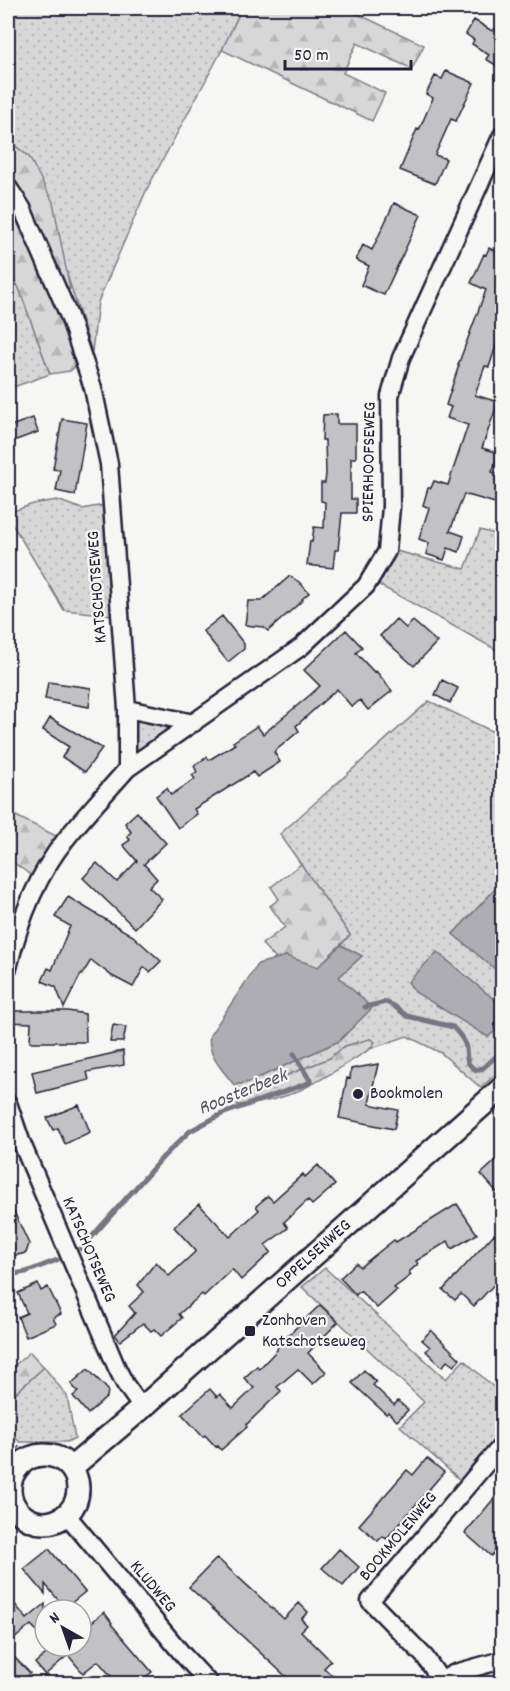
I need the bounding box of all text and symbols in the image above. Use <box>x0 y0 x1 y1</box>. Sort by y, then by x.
scale bar <box>285 33 411 71</box>
text: 50 m <box>294 44 329 69</box>
street label: SPIERHOOFSEWEG <box>356 402 384 522</box>
street label: KATSCHOTSEWEG <box>82 530 114 644</box>
water label: Roosterbeek <box>194 1062 293 1124</box>
place label: Bookmolen <box>370 1082 443 1107</box>
marker: Bookmolen <box>351 1087 365 1101</box>
street label: KATSCHOTSEWEG <box>54 1193 122 1307</box>
street label: OPPELSENWEG <box>270 1214 358 1296</box>
place label: Zonhoven Katschotseweg <box>262 1309 366 1355</box>
marker: Zonhoven Katschotseweg <box>243 1324 257 1338</box>
street label: BOOKMOLENWEG <box>354 1487 444 1587</box>
street label: KLUDWEG <box>123 1556 181 1618</box>
north arrow <box>33 1598 93 1658</box>
text: N <box>45 1607 65 1630</box>

